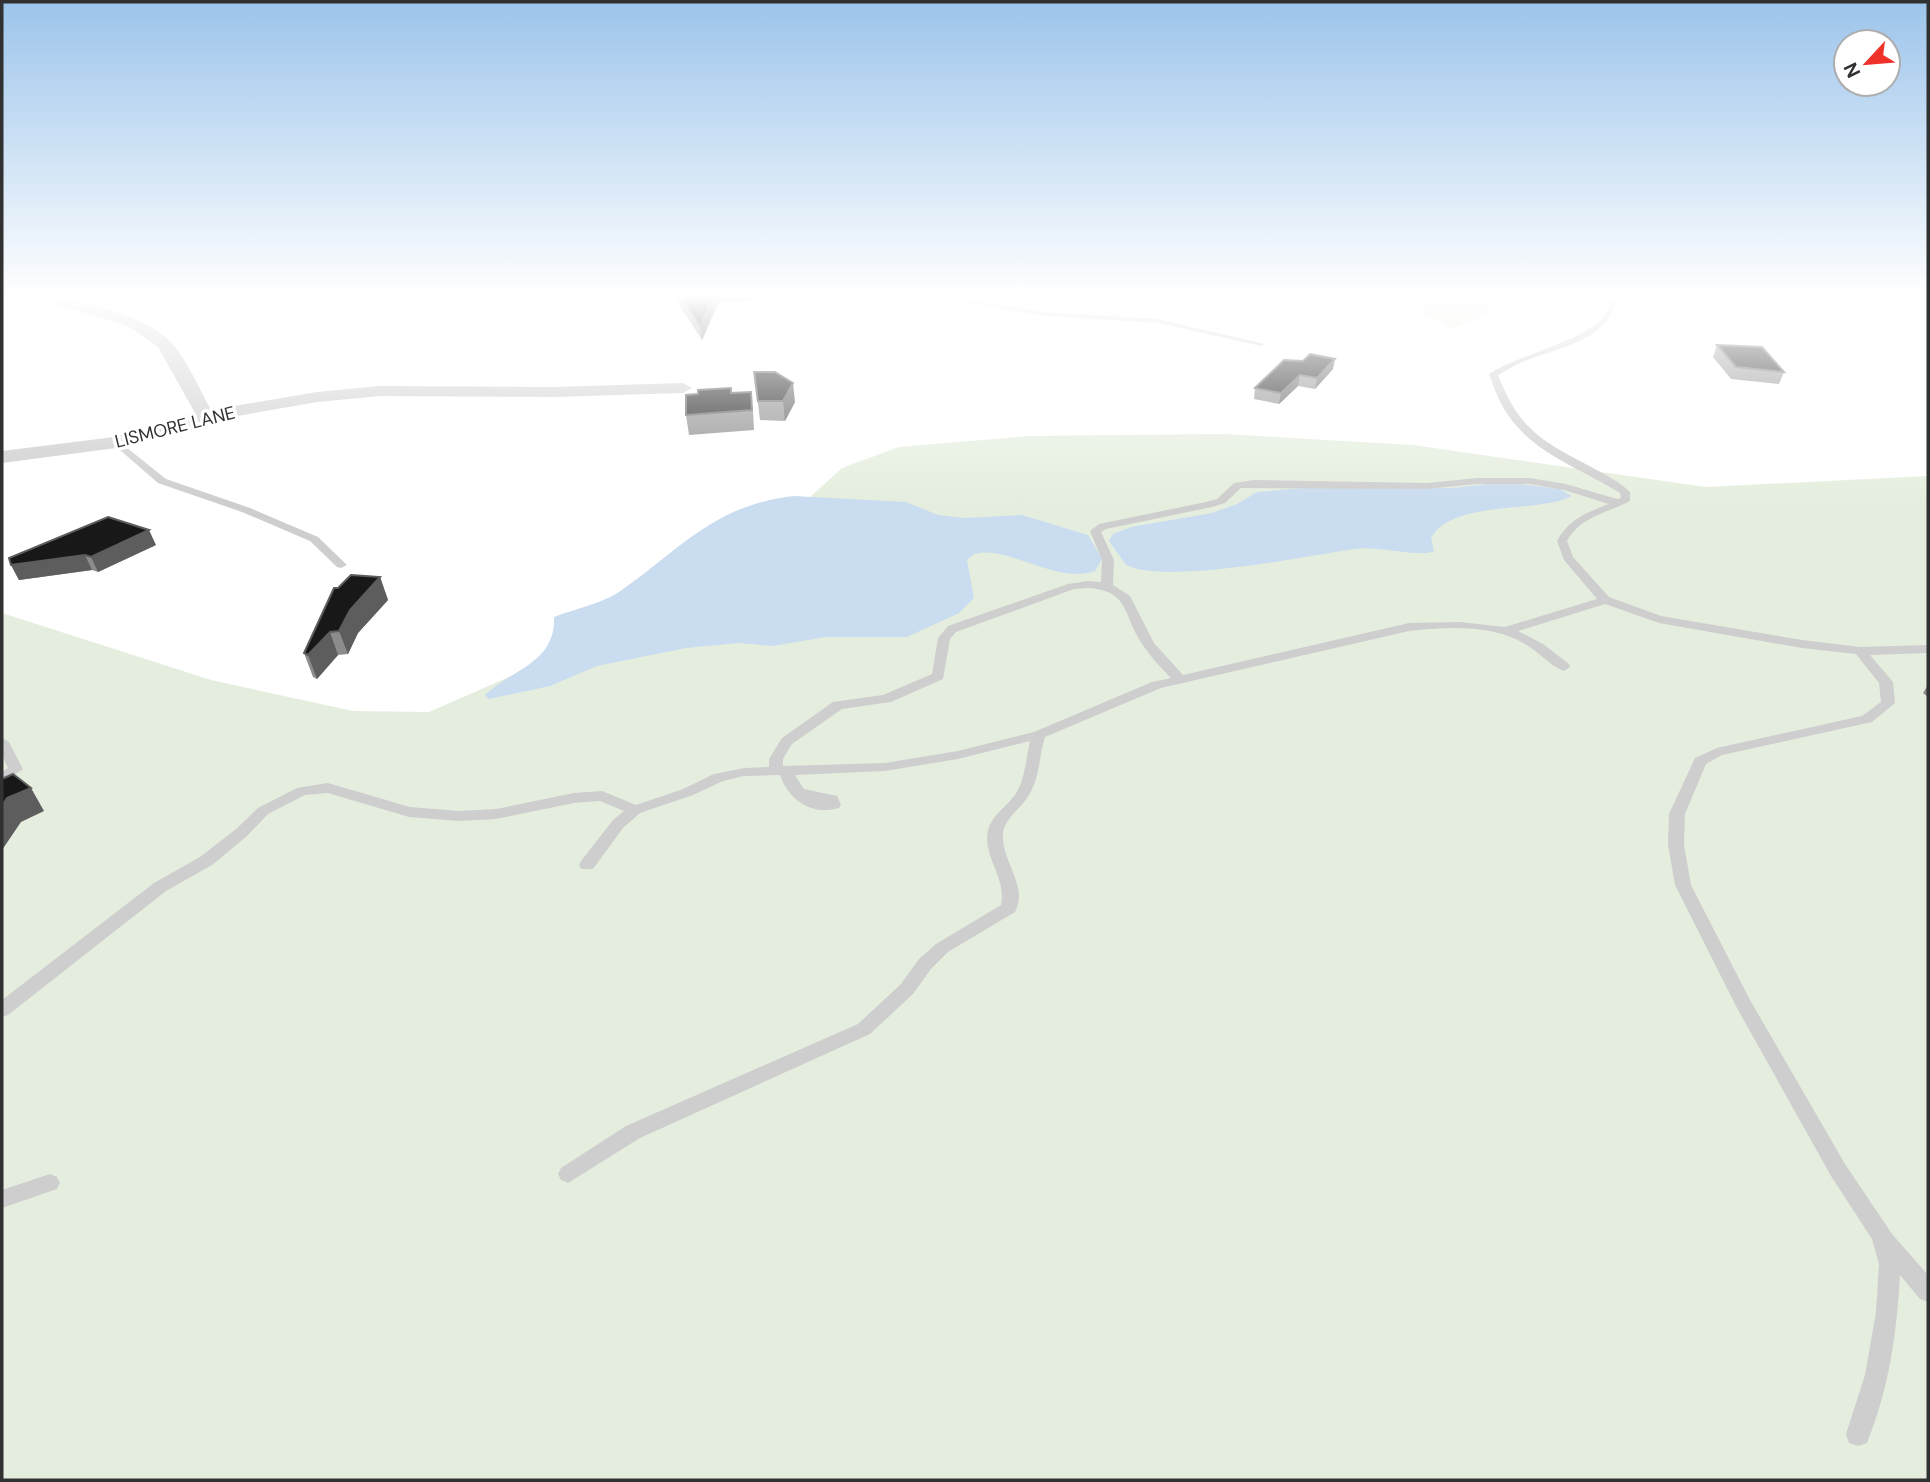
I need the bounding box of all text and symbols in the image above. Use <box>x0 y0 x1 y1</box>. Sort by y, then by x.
north arrow <box>1832 28 1902 98</box>
text: N <box>1838 59 1866 82</box>
street label: LISMORE LANE <box>112 400 238 454</box>

